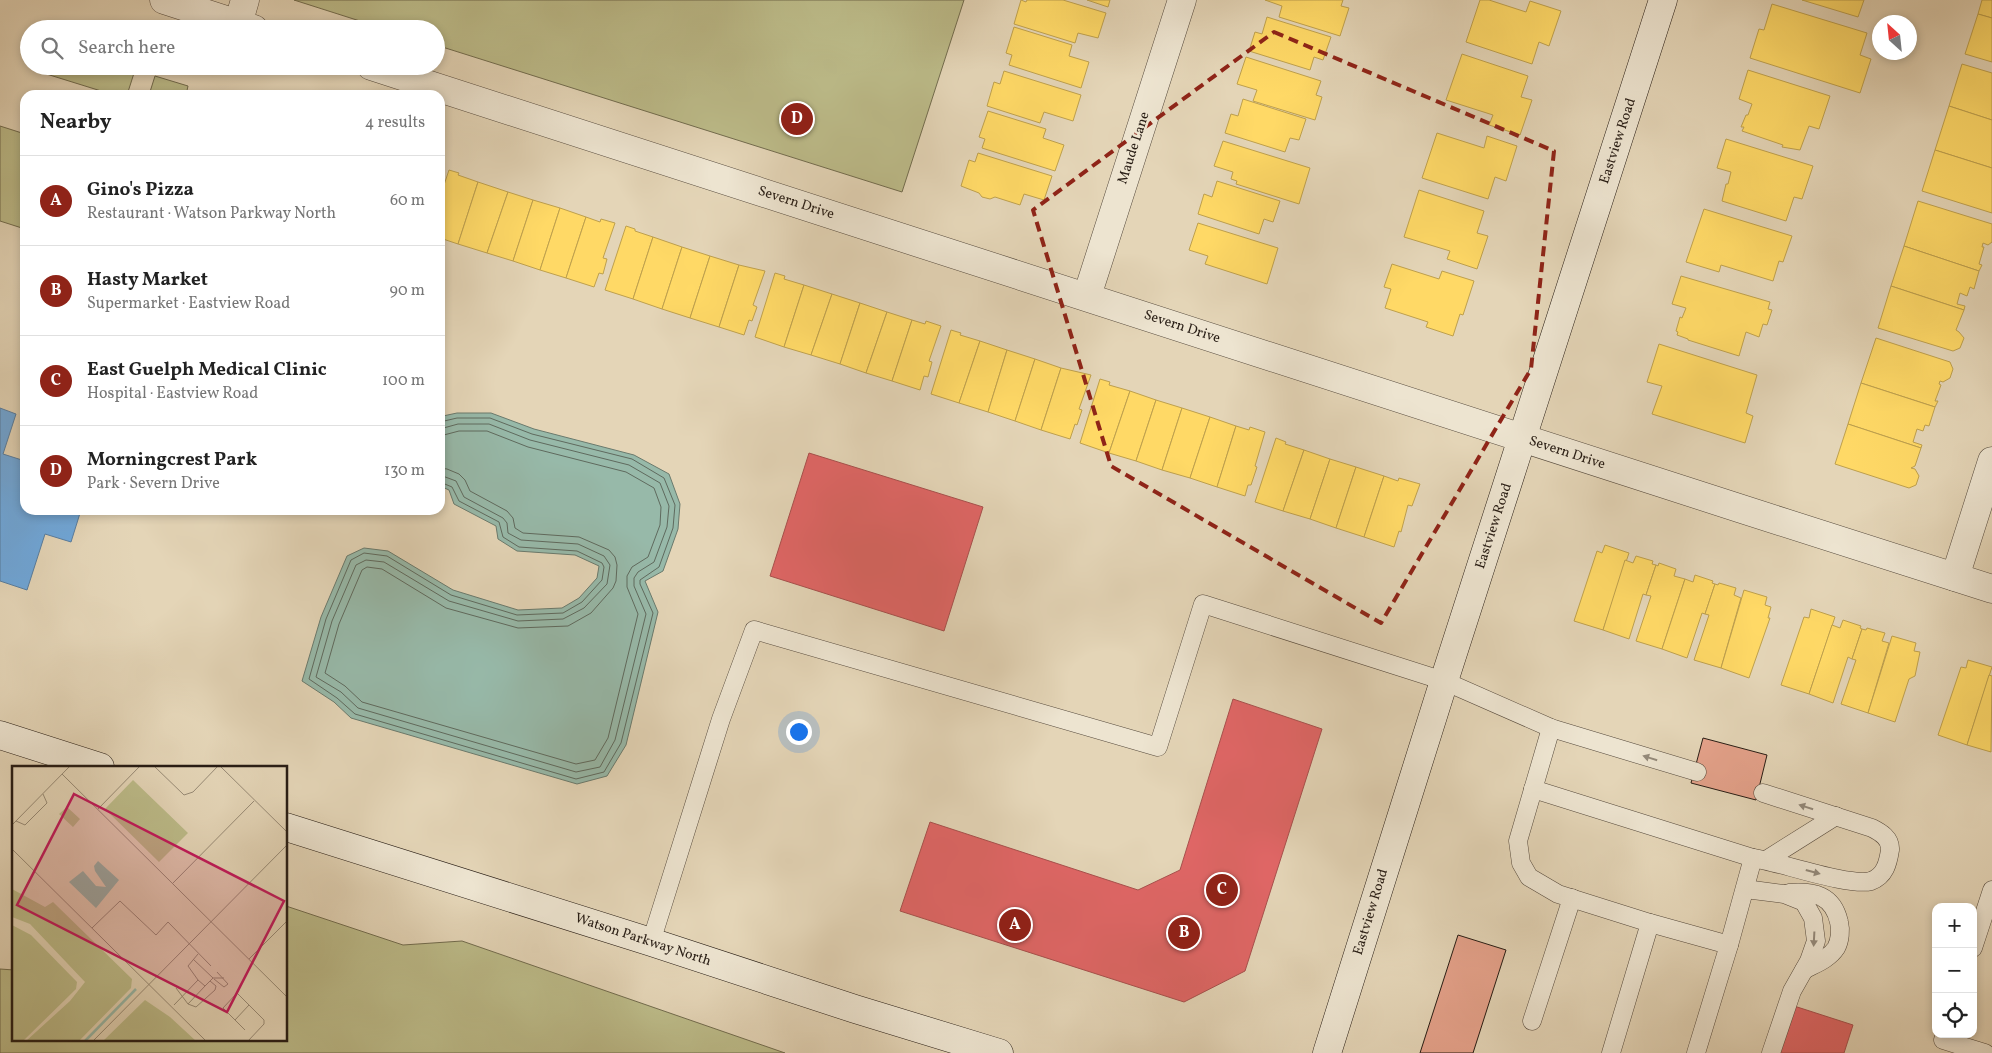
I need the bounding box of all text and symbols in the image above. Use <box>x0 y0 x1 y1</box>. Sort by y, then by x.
north arrow <box>1872 15 1917 60</box>
search box <box>20 20 445 75</box>
icon: search <box>38 34 66 62</box>
text: Search here <box>78 35 175 61</box>
street label: Eastview Road <box>1595 96 1641 186</box>
pin: D <box>781 100 813 138</box>
text: Nearby <box>40 108 111 137</box>
street label: Maude Lane <box>1113 109 1155 187</box>
text: 4 results <box>365 112 425 134</box>
text: Gino's Pizza <box>87 177 194 203</box>
street label: Severn Drive <box>755 182 837 224</box>
text: A <box>50 190 62 212</box>
text: 60 m <box>390 190 425 212</box>
text: Restaurant · Watson Parkway North <box>87 203 336 225</box>
text: Hasty Market <box>87 267 208 293</box>
text: B <box>51 280 61 302</box>
text: 90 m <box>389 280 425 302</box>
text: Supermarket · Eastview Road <box>87 293 290 315</box>
street label: Severn Drive <box>1141 306 1223 348</box>
text: East Guelph Medical Clinic <box>87 357 327 383</box>
text: C <box>51 370 61 392</box>
text: 100 m <box>382 370 425 392</box>
text: Hospital · Eastview Road <box>87 383 258 405</box>
street label: Severn Drive <box>1526 432 1608 474</box>
text: Morningcrest Park <box>87 447 257 473</box>
text: D <box>50 460 62 482</box>
text: 130 m <box>384 460 425 482</box>
text: Park · Severn Drive <box>87 473 220 495</box>
street label: Eastview Road <box>1471 481 1517 571</box>
your location <box>786 719 812 745</box>
one-way arrow <box>1642 753 1657 761</box>
inset map <box>12 766 288 1040</box>
one-way arrow <box>1799 802 1814 810</box>
street label: Eastview Road <box>1349 866 1393 957</box>
one-way arrow <box>1806 868 1821 876</box>
pin: C <box>1206 871 1238 909</box>
map controls <box>1932 903 1977 1038</box>
button: + <box>1932 903 1977 948</box>
pin: A <box>999 906 1031 944</box>
street label: Watson Parkway North <box>572 909 714 971</box>
pin: B <box>1168 914 1200 952</box>
one-way arrow <box>1810 931 1818 947</box>
button: − <box>1932 948 1977 993</box>
button: locate <box>1932 993 1977 1038</box>

